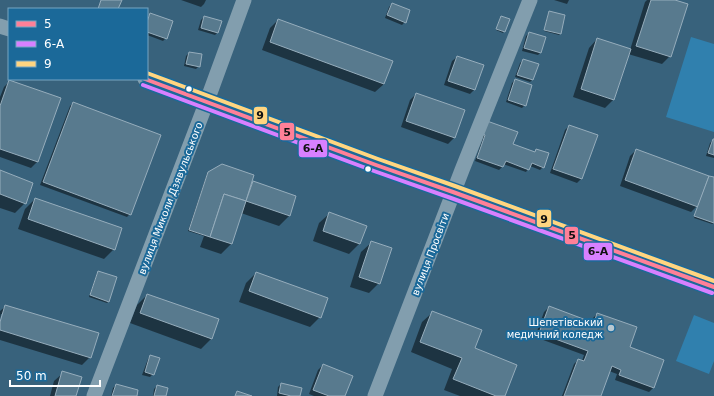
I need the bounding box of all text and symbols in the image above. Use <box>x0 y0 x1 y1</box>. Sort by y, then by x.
legend <box>8 8 148 80</box>
text: 5 <box>44 17 52 31</box>
text: 6-А <box>44 37 65 51</box>
text: 9 <box>44 57 52 71</box>
unlabelled marker <box>184 84 194 94</box>
line badge: 9 <box>253 106 268 125</box>
text: 9 <box>256 109 264 122</box>
street label: вулиця Миколи Дзявульського <box>136 120 205 276</box>
line badge: 5 <box>279 122 295 141</box>
text: 5 <box>283 126 291 139</box>
line badge: 6-А <box>298 139 328 158</box>
text: 6-А <box>303 142 324 155</box>
unlabelled marker <box>363 164 373 174</box>
line badge: 9 <box>536 209 552 228</box>
street label: вулиця Просвіти <box>410 212 451 297</box>
text: 9 <box>540 213 548 226</box>
line badge: 5 <box>564 226 579 245</box>
text: 5 <box>568 229 576 242</box>
line badge: 6-А <box>583 242 613 261</box>
text: 6-А <box>588 245 609 258</box>
place label: Шепетівський медичний коледж <box>507 317 603 340</box>
marker: Шепетівський медичний коледж <box>606 323 616 333</box>
scale bar <box>10 362 100 388</box>
text: 50 m <box>16 369 47 383</box>

